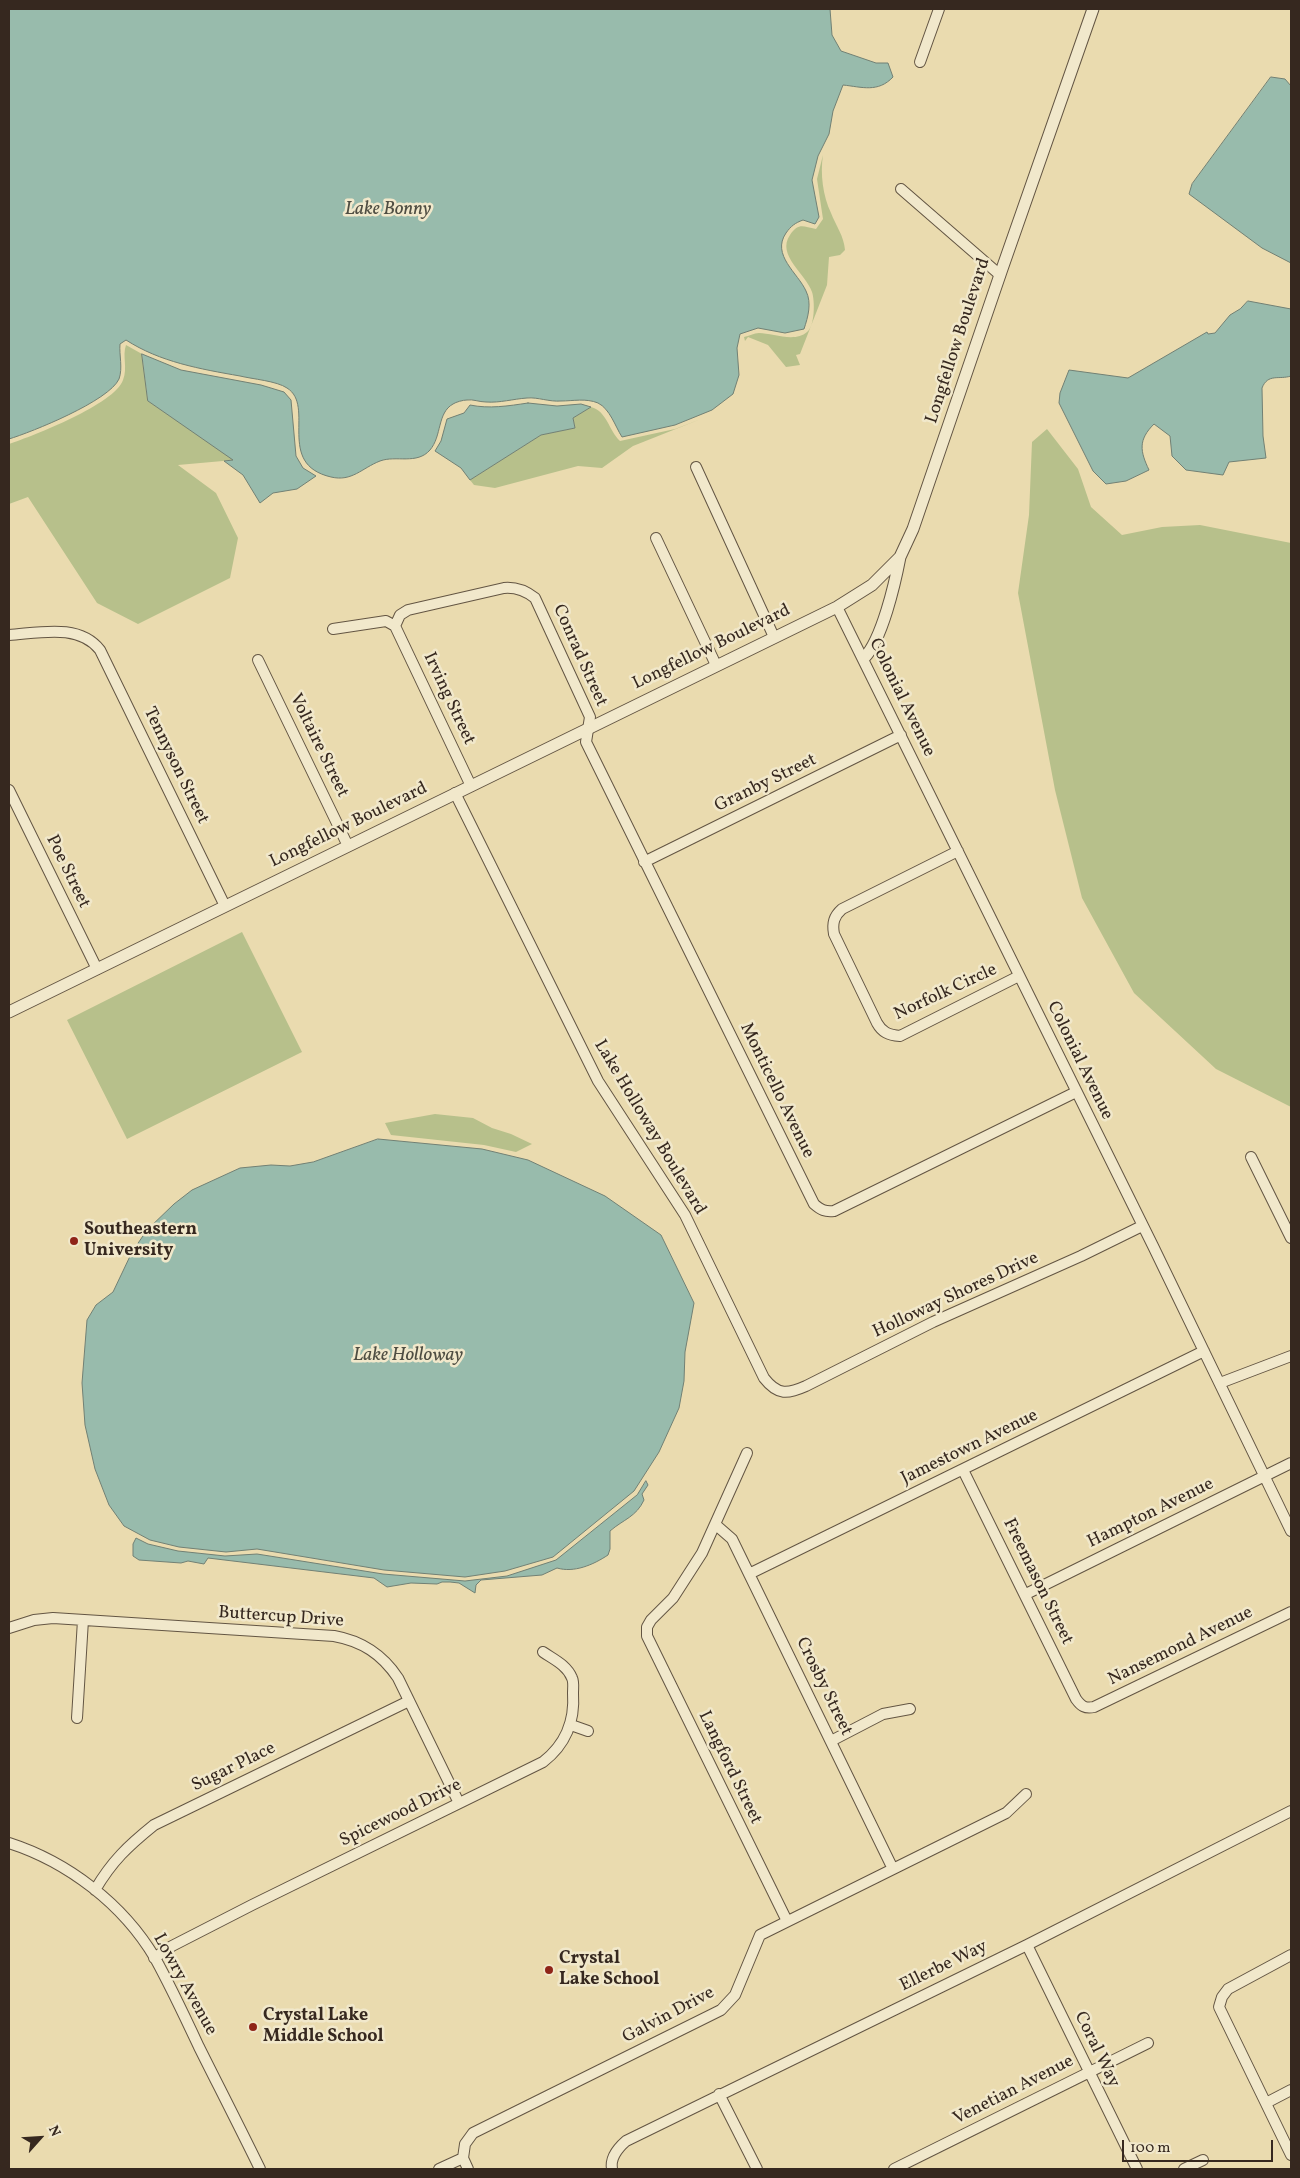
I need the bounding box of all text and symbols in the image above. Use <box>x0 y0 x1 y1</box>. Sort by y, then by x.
water label: Lake Bonny <box>345 200 431 222</box>
street label: Longfellow Boulevard <box>922 255 996 427</box>
street label: Longfellow Boulevard <box>630 600 794 696</box>
street label: Conrad Street <box>547 602 611 710</box>
street label: Colonial Avenue <box>863 635 939 761</box>
street label: Irving Street <box>417 649 479 749</box>
street label: Voltaire Street <box>284 690 352 802</box>
street label: Tennyson Street <box>137 704 213 828</box>
street label: Granby Street <box>712 750 820 818</box>
street label: Longfellow Boulevard <box>267 778 431 874</box>
street label: Poe Street <box>40 832 94 912</box>
street label: Norfolk Circle <box>891 960 1001 1026</box>
street label: Colonial Avenue <box>1041 998 1117 1124</box>
street label: Monticello Avenue <box>734 1020 818 1162</box>
street label: Lake Holloway Boulevard <box>588 1037 710 1219</box>
place label: Southeastern University <box>84 1220 197 1262</box>
marker: Southeastern University <box>68 1235 80 1247</box>
street label: Holloway Shores Drive <box>870 1248 1042 1344</box>
water label: Lake Holloway <box>353 1346 463 1368</box>
street label: Jamestown Avenue <box>898 1405 1042 1491</box>
street label: Hampton Avenue <box>1084 1474 1218 1554</box>
street label: Freemason Street <box>997 1515 1077 1649</box>
street label: Buttercup Drive <box>218 1603 344 1633</box>
street label: Nansemond Avenue <box>1105 1603 1257 1691</box>
street label: Crosby Street <box>790 1634 856 1740</box>
street label: Langford Street <box>692 1708 766 1828</box>
street label: Sugar Place <box>188 1738 280 1798</box>
street label: Spicewood Drive <box>337 1775 465 1853</box>
street label: Lowry Avenue <box>147 1930 221 2040</box>
street label: Ellerbe Way <box>897 1937 991 1997</box>
place label: Crystal Lake School <box>559 1949 659 1992</box>
marker: Crystal Lake School <box>543 1964 555 1976</box>
street label: Galvin Drive <box>619 1983 719 2049</box>
place label: Crystal Lake Middle School <box>263 2006 384 2048</box>
street label: Coral Way <box>1068 2009 1124 2091</box>
marker: Crystal Lake Middle School <box>247 2021 259 2033</box>
street label: Venetian Avenue <box>950 2051 1078 2131</box>
north arrow <box>15 2113 65 2163</box>
text: N <box>43 2122 65 2140</box>
scale bar <box>1125 2130 1276 2162</box>
text: 100 m <box>1130 2138 1170 2159</box>

